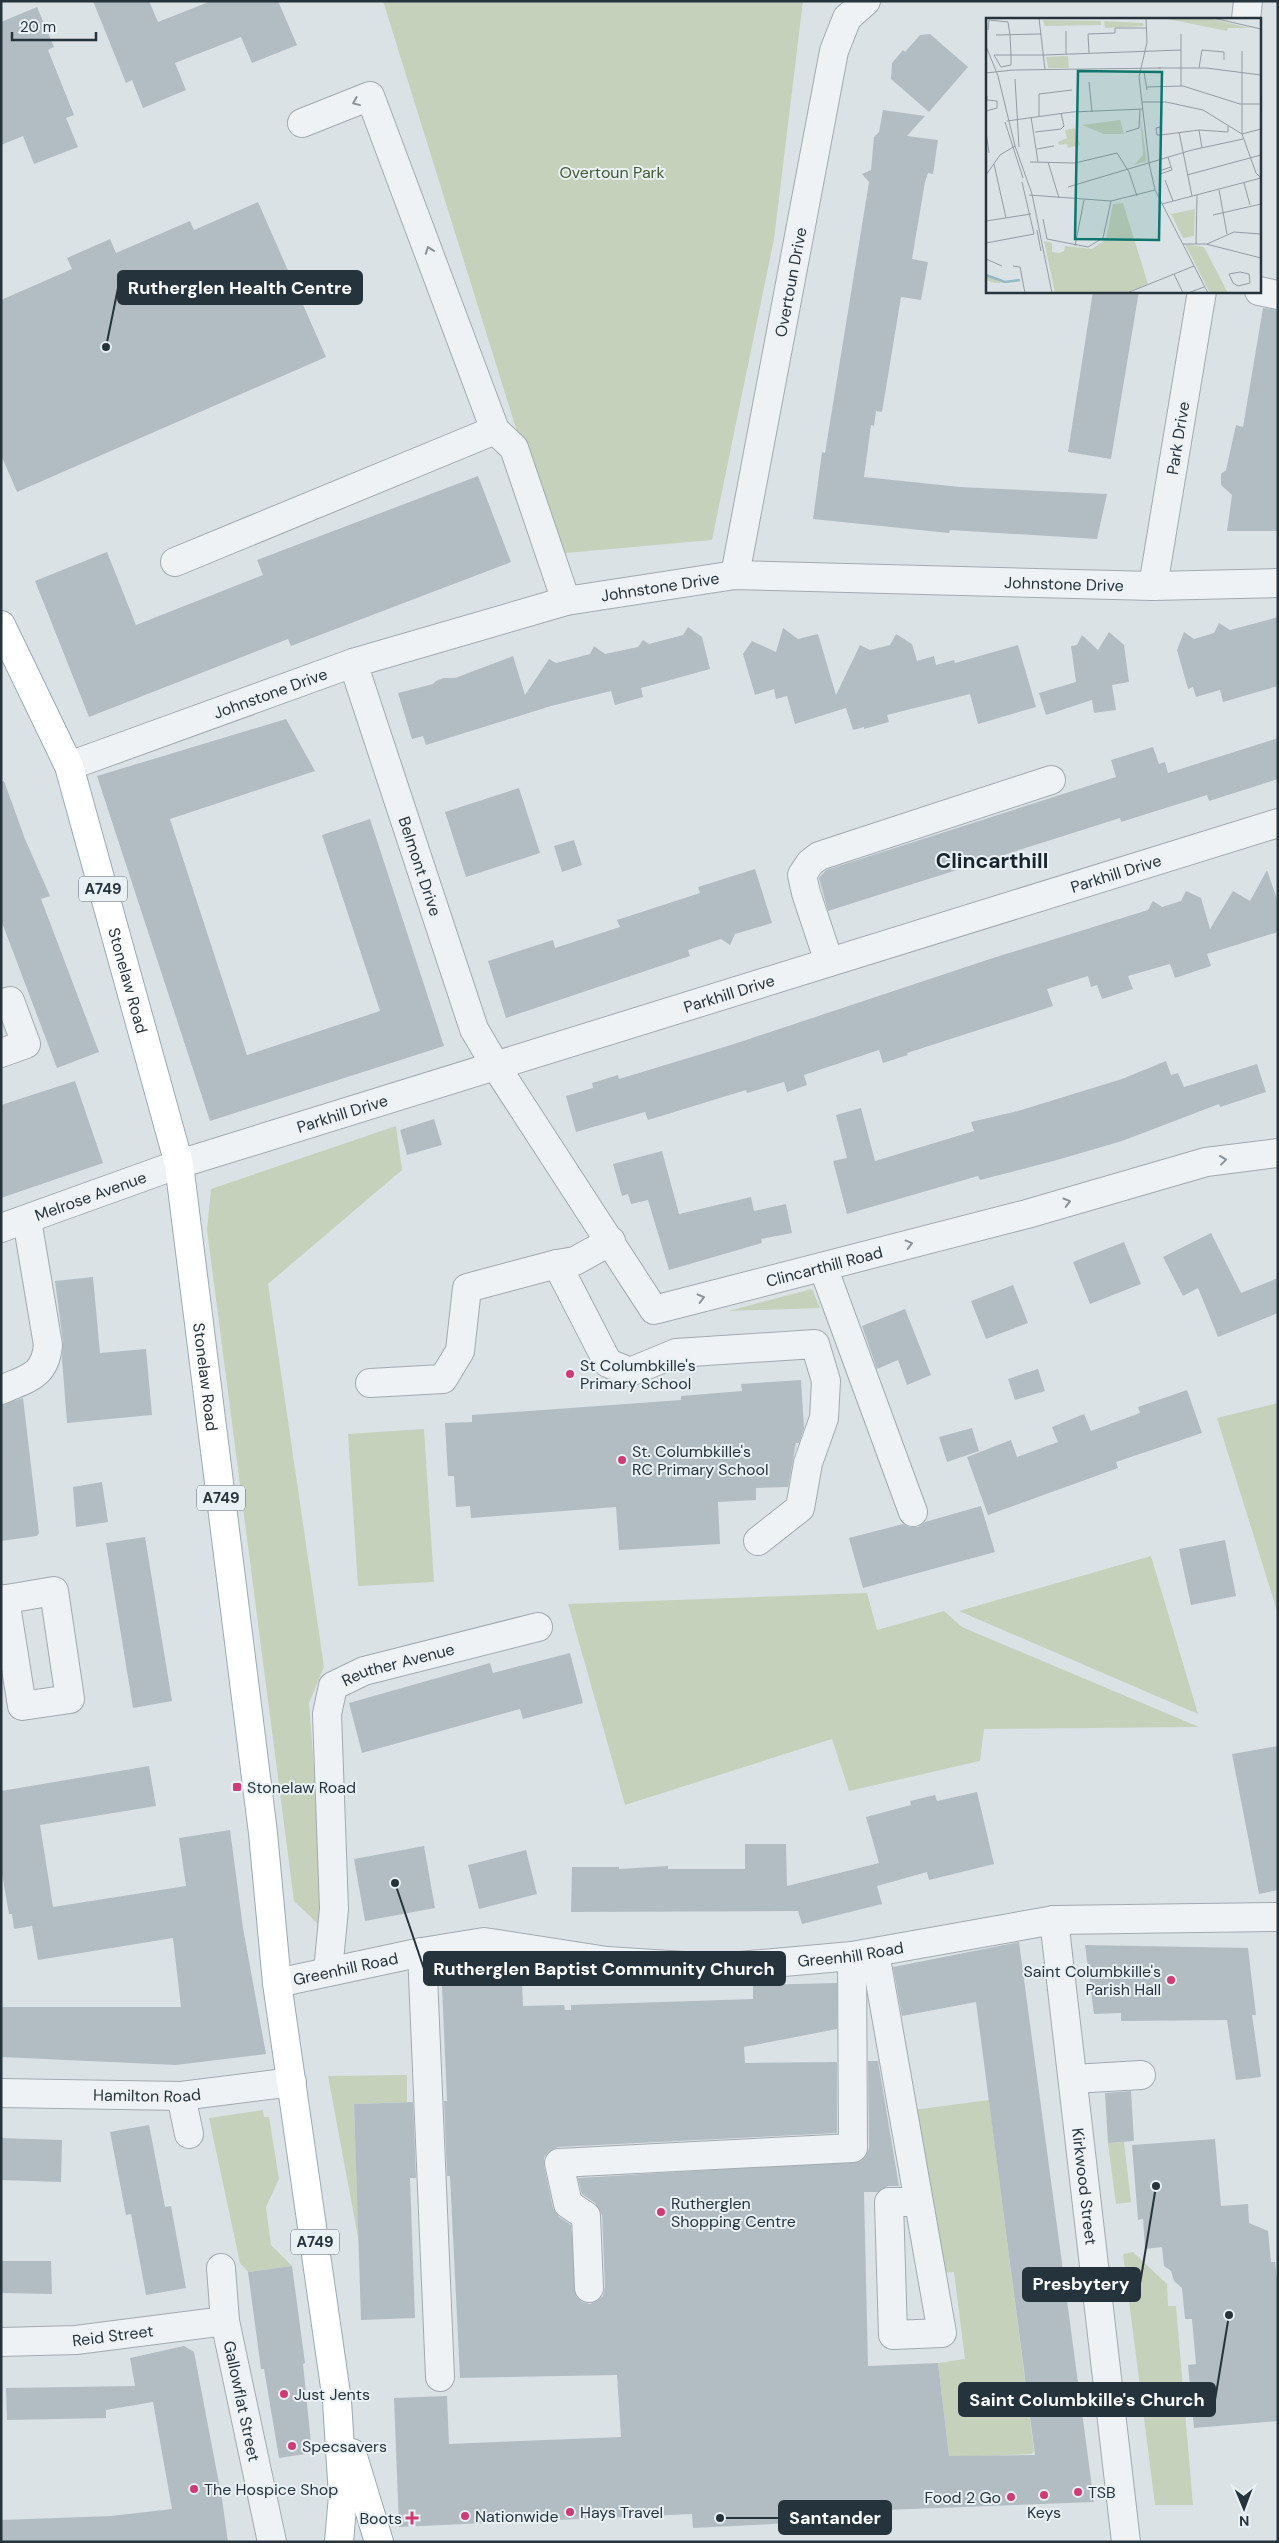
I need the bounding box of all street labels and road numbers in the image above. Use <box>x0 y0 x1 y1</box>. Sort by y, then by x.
street label: Overtoun Drive <box>770 225 811 339</box>
street label: Park Drive <box>1161 400 1194 476</box>
street label: Johnstone Drive <box>599 567 721 606</box>
street label: Johnstone Drive <box>1004 572 1124 596</box>
street label: Johnstone Drive <box>210 663 330 723</box>
street label: Belmont Drive <box>394 814 446 919</box>
street label: Parkhill Drive <box>1068 849 1164 897</box>
road number: A749 <box>79 876 127 902</box>
street label: Stonelaw Road <box>104 925 153 1036</box>
street label: Parkhill Drive <box>681 969 777 1017</box>
street label: Parkhill Drive <box>294 1089 390 1137</box>
street label: Melrose Avenue <box>32 1166 149 1226</box>
street label: Clincarthill Road <box>764 1241 885 1291</box>
street label: Stonelaw Road <box>189 1321 223 1432</box>
road number: A749 <box>197 1486 245 1510</box>
street label: Reuther Avenue <box>338 1638 456 1691</box>
street label: Greenhill Road <box>797 1937 905 1971</box>
street label: Greenhill Road <box>291 1947 400 1990</box>
street label: Hamilton Road <box>93 2083 202 2107</box>
street label: Kirkwood Street <box>1068 2126 1102 2246</box>
road number: A749 <box>291 2230 339 2254</box>
street label: Reid Street <box>71 2320 155 2351</box>
street label: Gallowflat Street <box>219 2339 265 2463</box>

